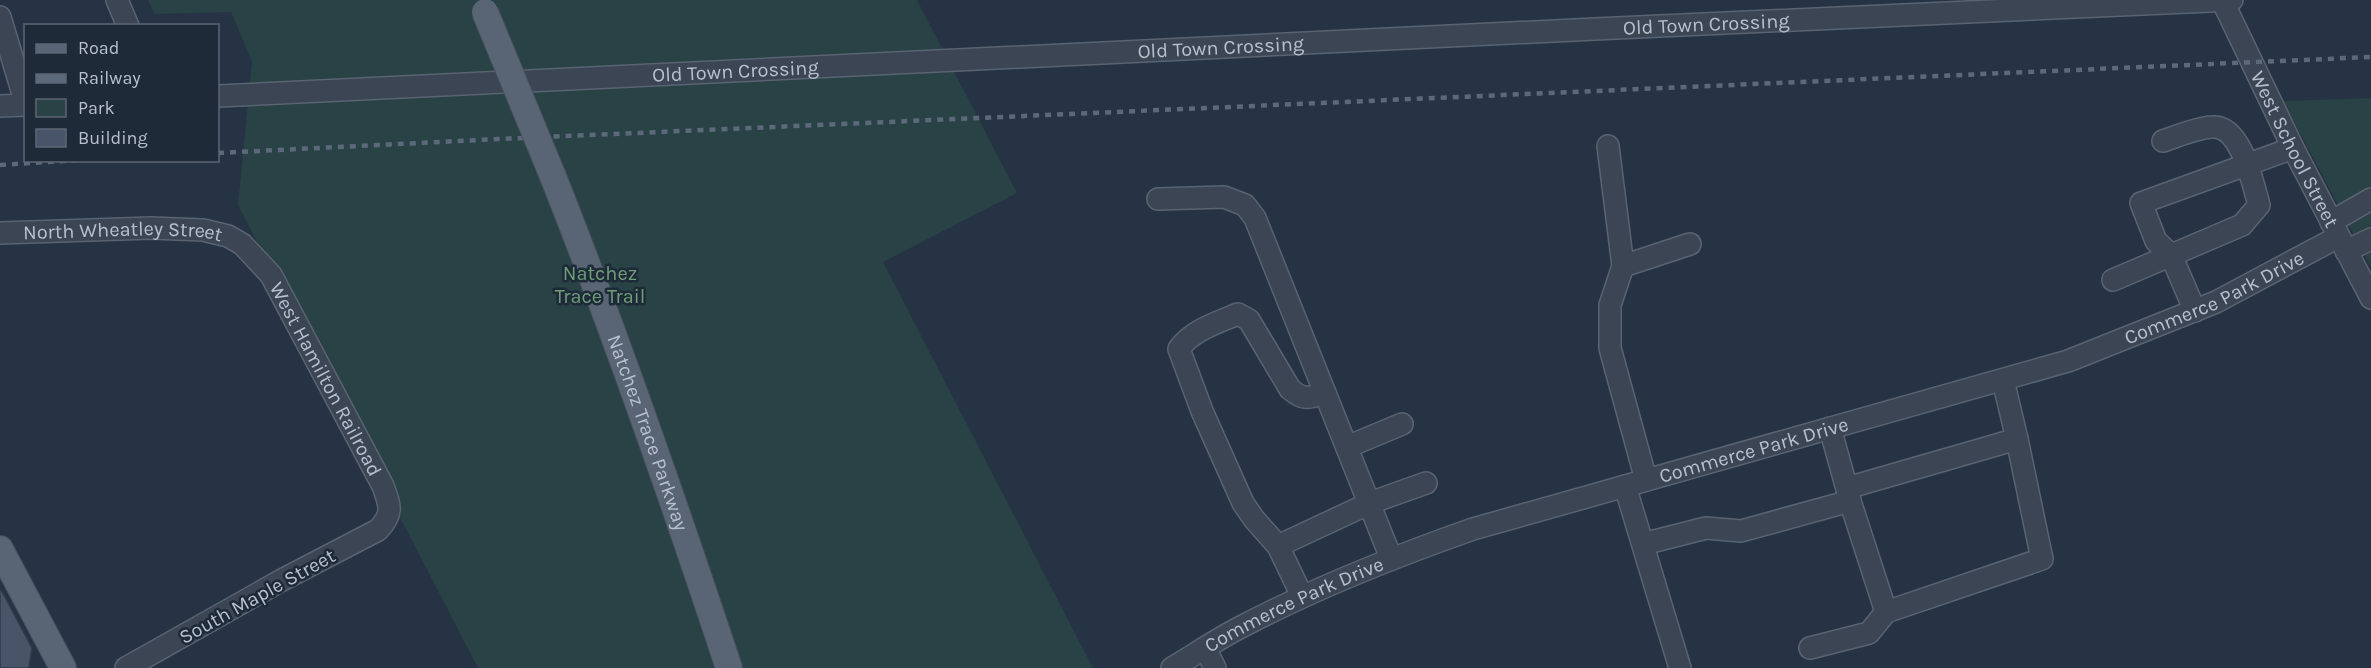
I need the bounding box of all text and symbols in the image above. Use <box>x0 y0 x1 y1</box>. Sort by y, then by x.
street label: Old Town Crossing <box>1623 9 1790 40</box>
legend <box>24 24 219 162</box>
street label: Old Town Crossing <box>1137 32 1305 63</box>
text: Road <box>78 37 119 59</box>
street label: Old Town Crossing <box>652 56 819 87</box>
text: Railway <box>78 67 141 89</box>
street label: West School Street <box>2246 67 2344 232</box>
text: Park <box>78 97 115 119</box>
text: Building <box>78 127 148 149</box>
street label: North Wheatley Street <box>23 217 225 246</box>
street label: Commerce Park Drive <box>2121 246 2308 349</box>
park label: Natchez Trace Trail <box>555 262 645 308</box>
street label: West Hamilton Railroad <box>265 278 387 480</box>
street label: Natchez Trace Parkway <box>602 331 693 534</box>
street label: Commerce Park Drive <box>1657 413 1851 488</box>
street label: South Maple Street <box>175 544 340 649</box>
street label: Commerce Park Drive <box>1201 552 1387 657</box>

